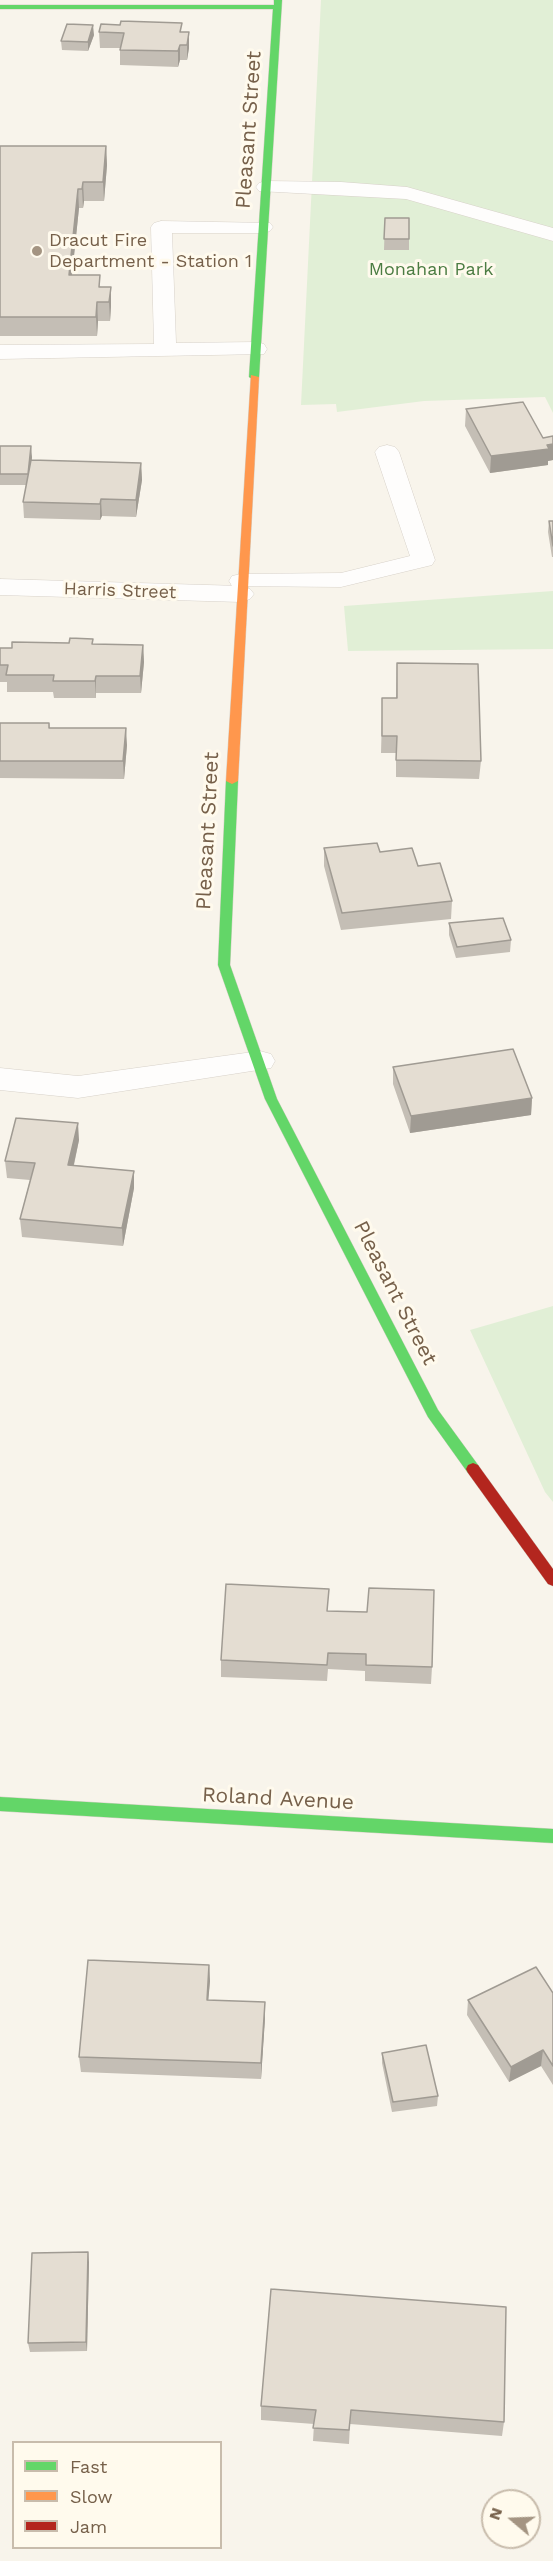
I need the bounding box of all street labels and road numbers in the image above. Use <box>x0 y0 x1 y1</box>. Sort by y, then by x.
street label: Pleasant Street <box>231 50 267 210</box>
street label: Harris Street <box>63 578 177 604</box>
street label: Pleasant Street <box>191 751 225 911</box>
street label: Pleasant Street <box>348 1217 442 1369</box>
street label: Roland Avenue <box>201 1782 355 1816</box>

